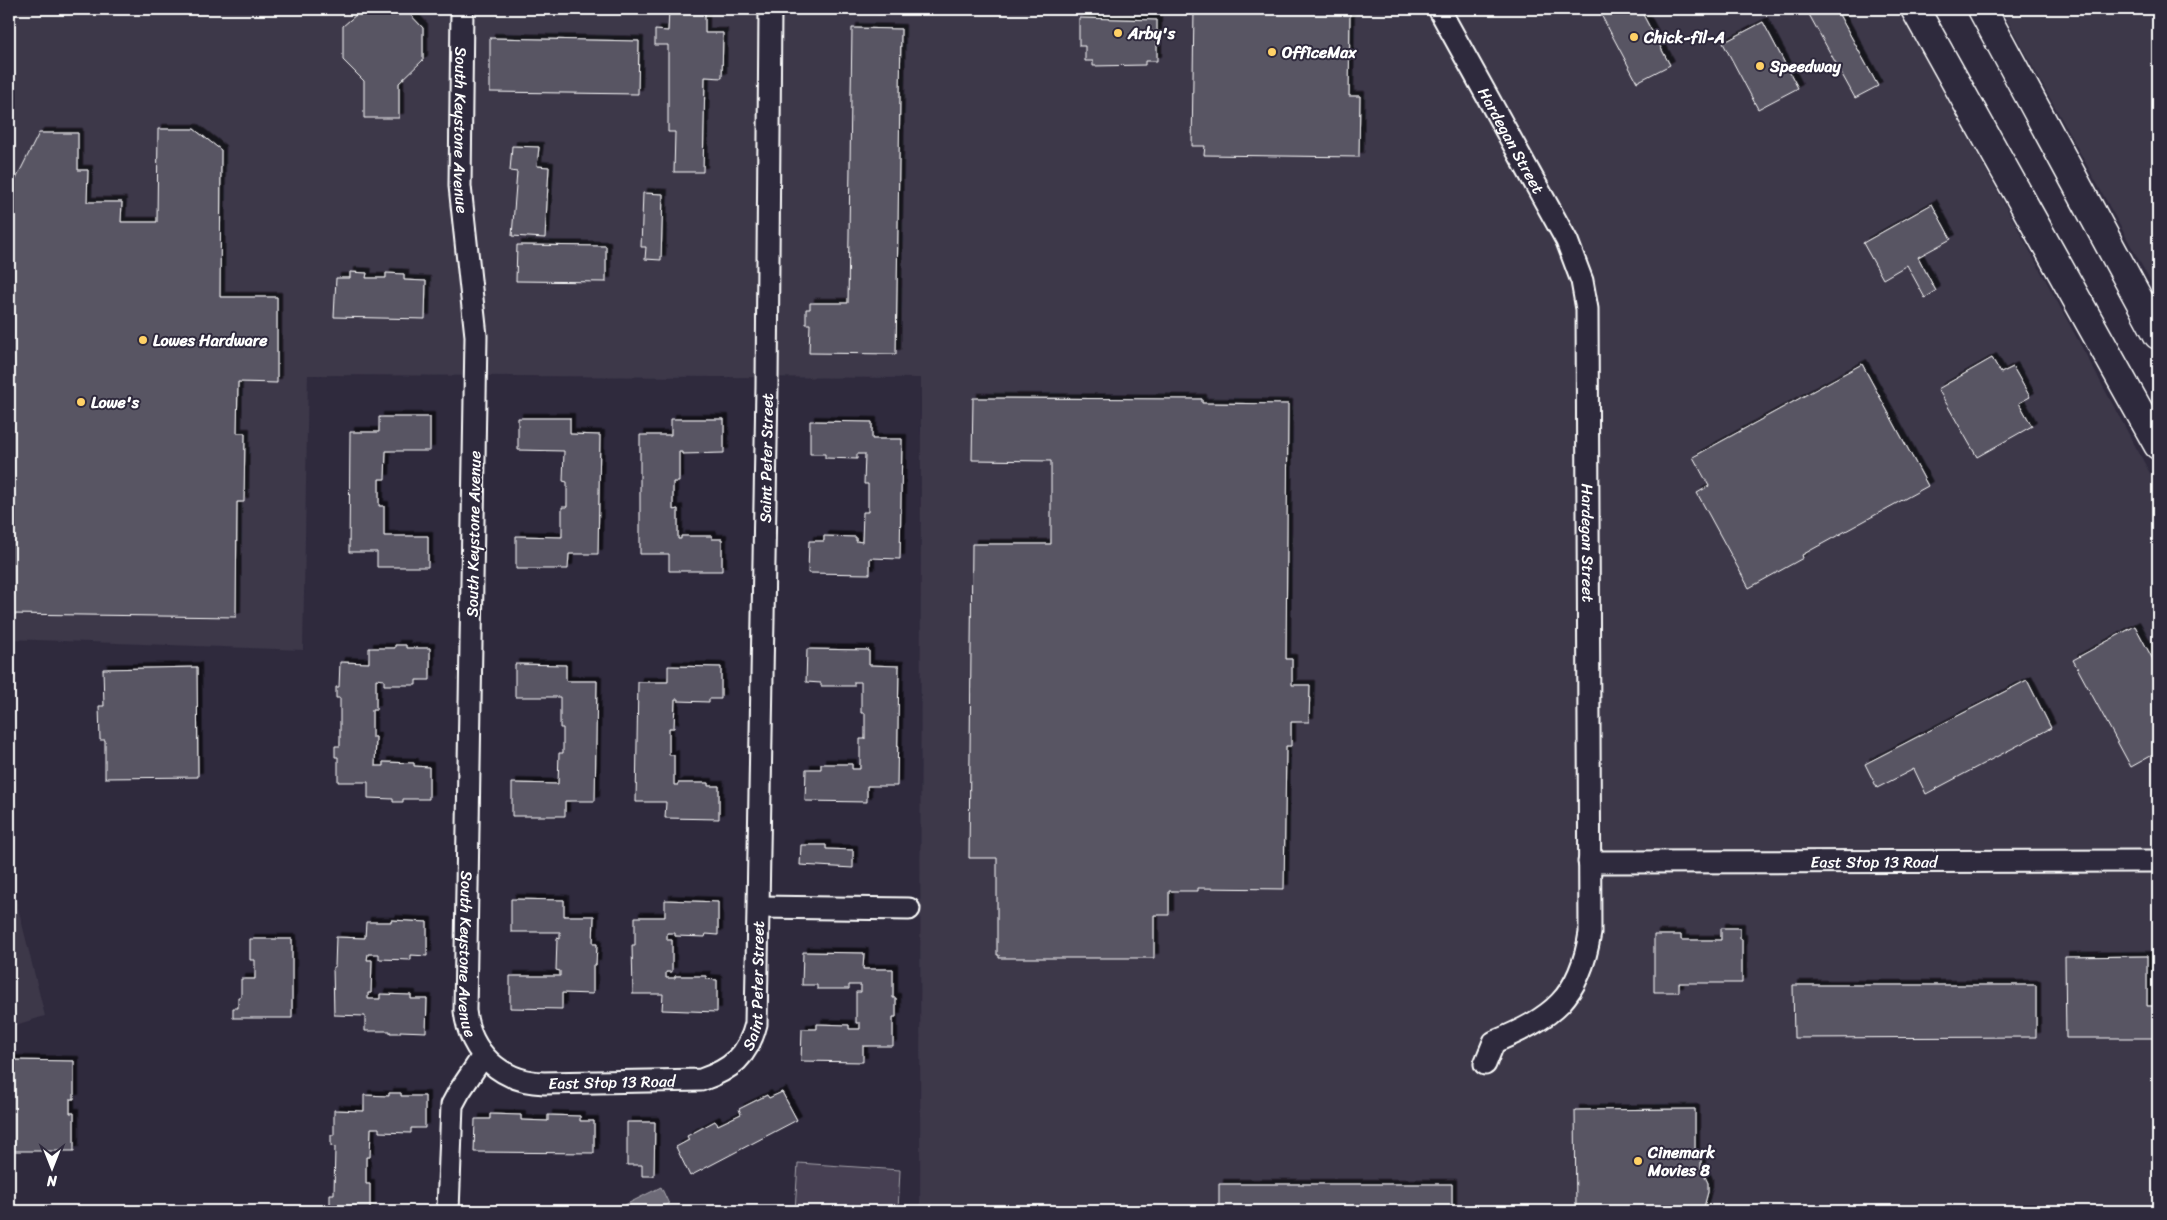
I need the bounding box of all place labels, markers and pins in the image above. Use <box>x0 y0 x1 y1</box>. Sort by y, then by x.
place label: Arby's <box>1127 19 1176 48</box>
place label: Chick-fil-A <box>1643 23 1725 52</box>
marker: Arby's <box>1112 27 1124 39</box>
marker: Chick-fil-A <box>1628 31 1640 43</box>
place label: OfficeMax <box>1281 38 1357 67</box>
marker: OfficeMax <box>1266 46 1278 58</box>
place label: Speedway <box>1769 52 1841 81</box>
marker: Speedway <box>1754 60 1766 72</box>
place label: Lowes Hardware <box>153 326 268 355</box>
marker: Lowes Hardware <box>137 334 149 346</box>
place label: Lowe's <box>91 388 140 417</box>
marker: Lowe's <box>75 396 87 408</box>
place label: Cinemark Movies 8 <box>1647 1138 1715 1185</box>
marker: Cinemark Movies 8 <box>1632 1155 1644 1167</box>

